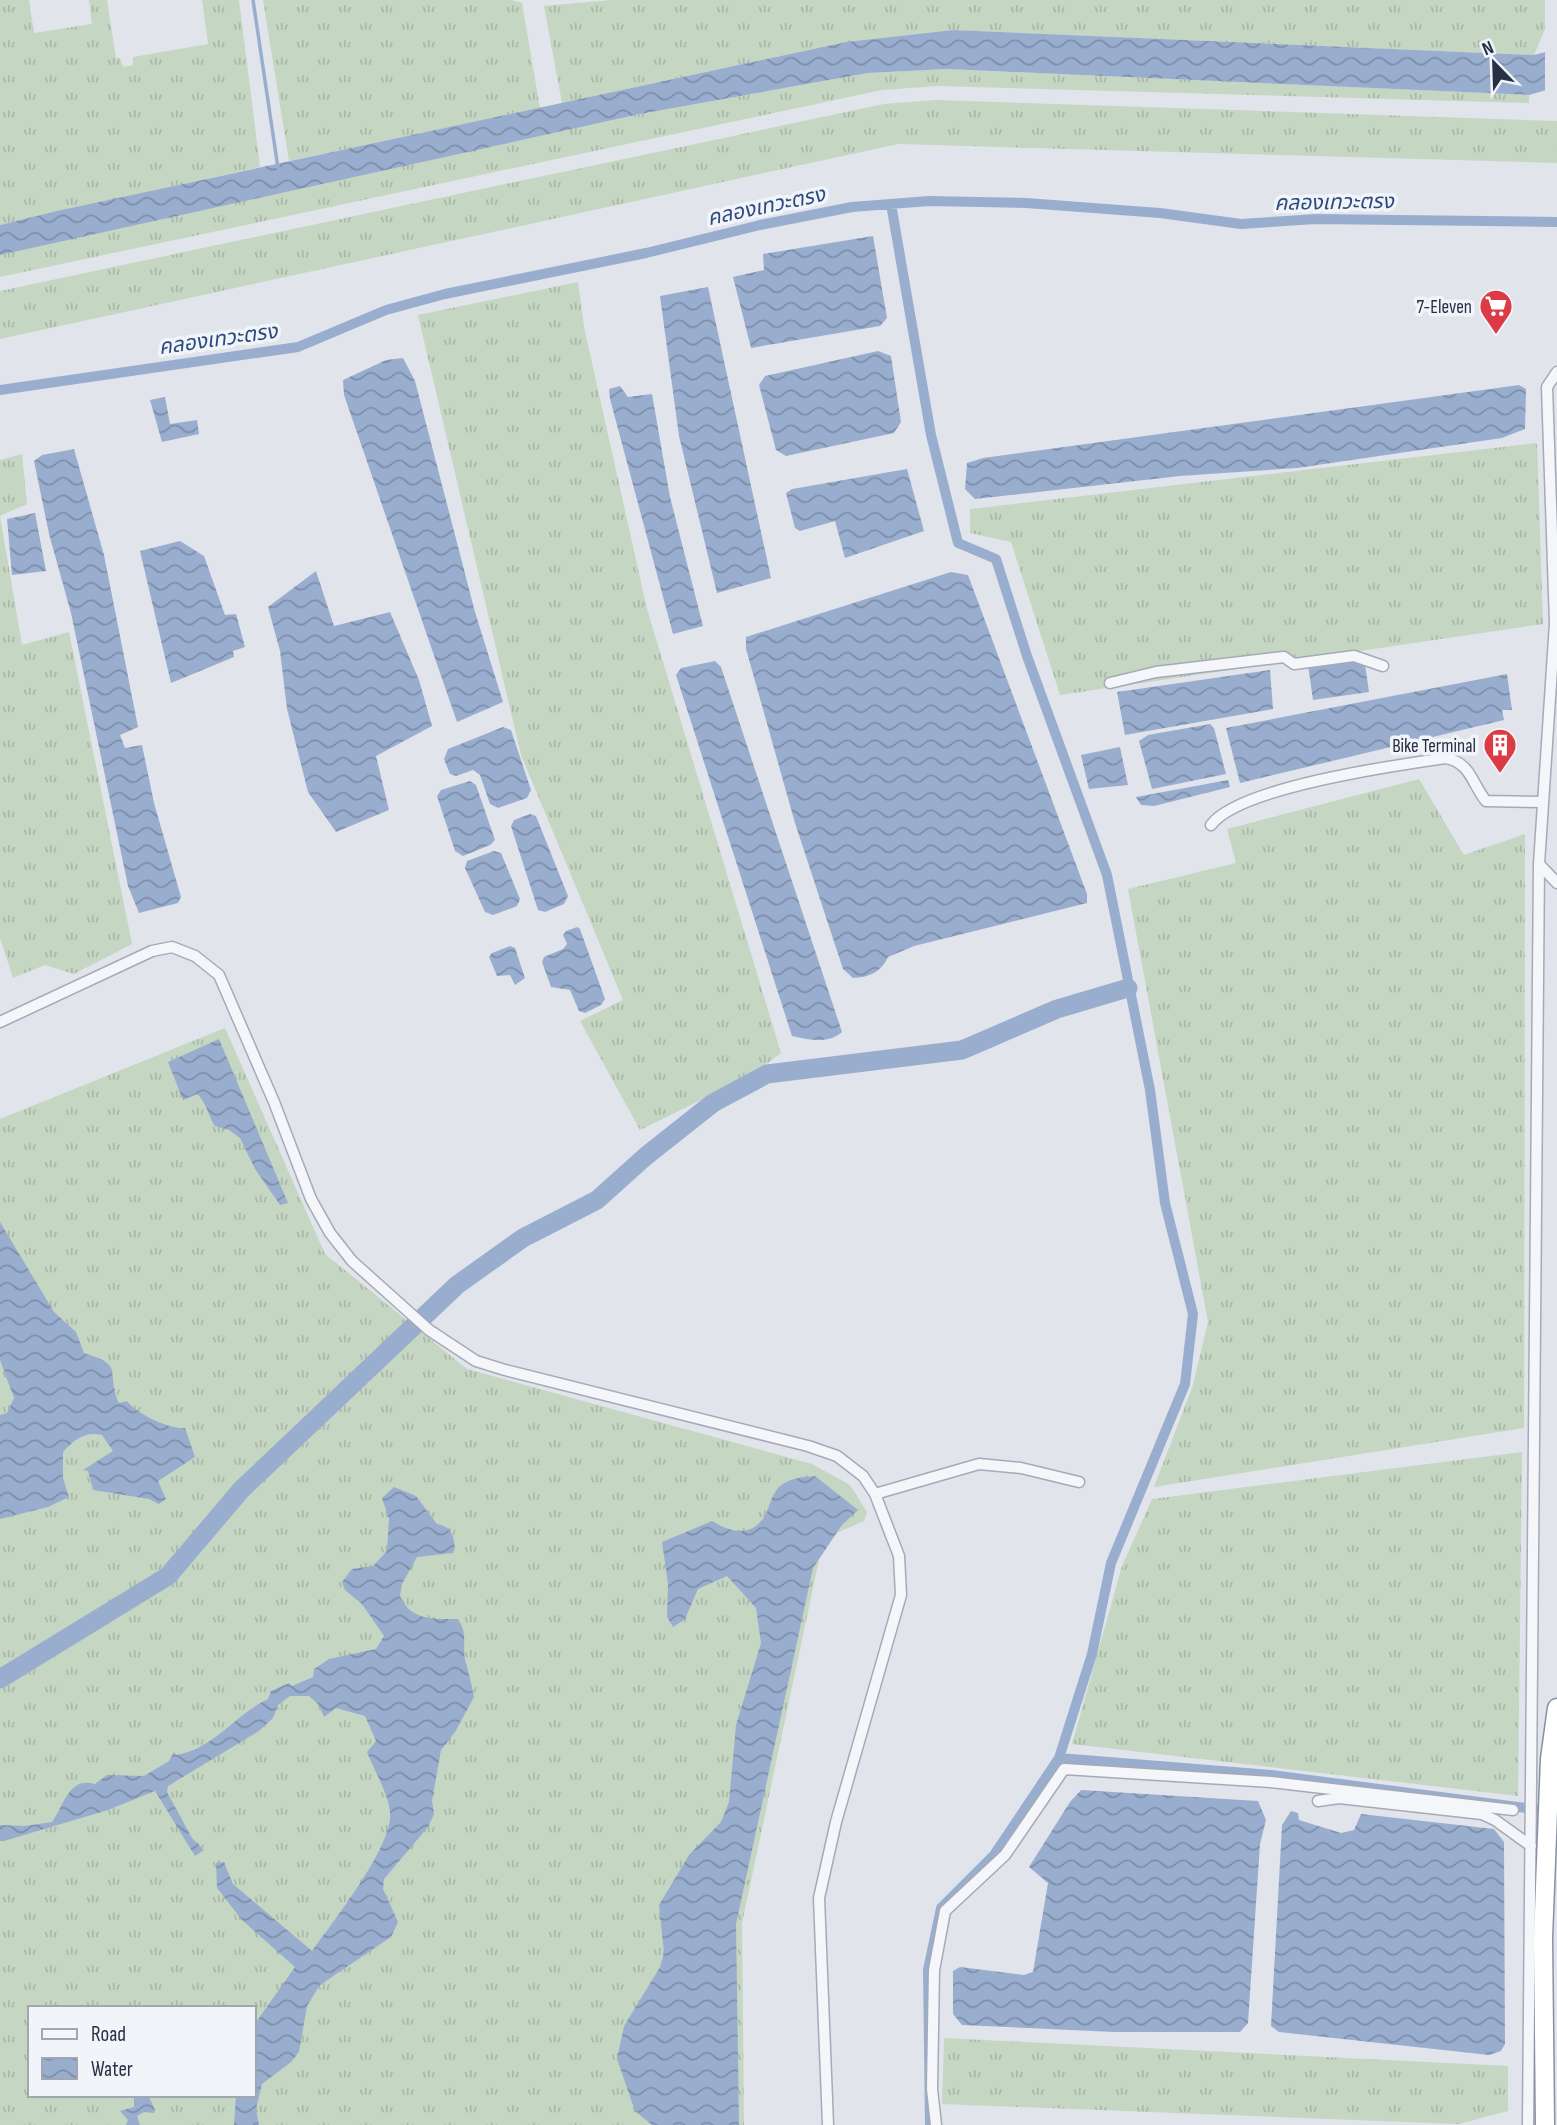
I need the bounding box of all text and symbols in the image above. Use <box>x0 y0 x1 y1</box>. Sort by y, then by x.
north arrow <box>1459 28 1529 98</box>
text: N <box>1479 36 1497 61</box>
water label: คลองเทวะตรง <box>705 181 829 231</box>
water label: คลองเทวะตรง <box>1274 189 1396 216</box>
supermarket icon: 7-Eleven <box>1477 287 1515 336</box>
place label: 7-Eleven <box>1417 296 1472 319</box>
water label: คลองเทวะตรง <box>157 319 281 360</box>
building icon: Bike Terminal <box>1481 726 1519 775</box>
place label: Bike Terminal <box>1392 735 1476 758</box>
legend <box>28 2006 256 2097</box>
text: Road <box>91 2022 126 2047</box>
text: Water <box>91 2057 133 2082</box>

